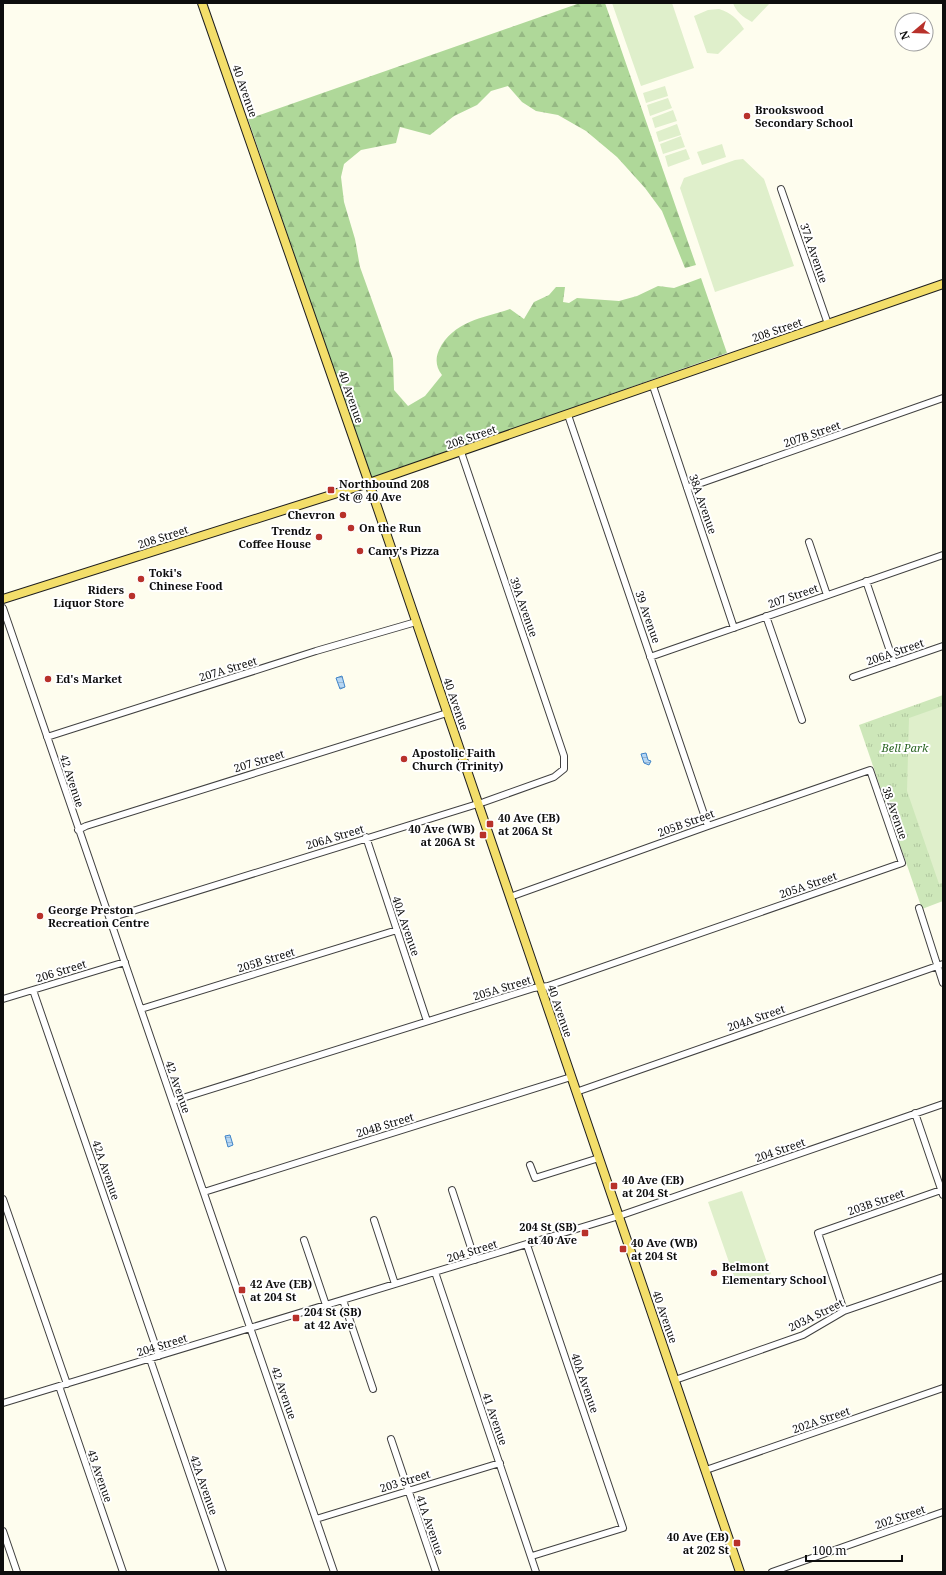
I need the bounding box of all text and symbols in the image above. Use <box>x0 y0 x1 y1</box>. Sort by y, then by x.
north arrow <box>894 12 934 52</box>
text: N <box>895 29 913 42</box>
street label: 40 Avenue <box>230 63 261 119</box>
place label: Brookswood Secondary School <box>755 102 853 130</box>
marker: Brookswood Secondary School <box>742 111 752 121</box>
street label: 37A Avenue <box>797 221 832 285</box>
street label: 208 Street <box>750 314 804 345</box>
street label: 40 Avenue <box>336 369 367 425</box>
street label: 207B Street <box>781 417 842 450</box>
street label: 208 Street <box>444 421 498 452</box>
street label: 38A Avenue <box>686 472 721 536</box>
place label: Northbound 208 St @ 40 Ave <box>339 476 429 504</box>
marker: Northbound 208 St @ 40 Ave <box>326 485 336 495</box>
place label: Chevron <box>288 507 336 522</box>
marker: Chevron <box>338 510 348 520</box>
place label: On the Run <box>359 520 422 535</box>
street label: 208 Street <box>136 521 190 552</box>
place label: Trendz Coffee House <box>238 523 311 551</box>
marker: On the Run <box>346 523 356 533</box>
marker: Trendz Coffee House <box>314 532 324 542</box>
place label: Camy's Pizza <box>368 543 440 558</box>
marker: Camy's Pizza <box>355 546 365 556</box>
place label: Toki's Chinese Food <box>149 565 223 593</box>
marker: Toki's Chinese Food <box>136 574 146 584</box>
street label: 39A Avenue <box>507 575 542 639</box>
street label: 207 Street <box>766 580 820 611</box>
place label: Riders Liquor Store <box>53 582 124 610</box>
street label: 39 Avenue <box>633 589 664 645</box>
marker: Riders Liquor Store <box>127 591 137 601</box>
street label: 206A Street <box>864 635 926 668</box>
street label: 207A Street <box>197 653 259 684</box>
place label: Ed's Market <box>56 671 123 686</box>
marker: Ed's Market <box>43 674 53 684</box>
street label: 40 Avenue <box>441 676 472 732</box>
park label: Bell Park <box>881 740 929 755</box>
place label: Apostolic Faith Church (Trinity) <box>412 745 503 773</box>
street label: 207 Street <box>232 746 286 775</box>
street label: 42 Avenue <box>57 753 88 809</box>
marker: Apostolic Faith Church (Trinity) <box>399 754 409 764</box>
street label: 38 Avenue <box>880 785 911 841</box>
street label: 205B Street <box>655 805 716 840</box>
place label: 40 Ave (EB) at 206A St <box>498 810 560 838</box>
marker: 40 Ave (EB) at 206A St <box>485 819 495 829</box>
street label: 206A Street <box>304 821 366 852</box>
place label: 40 Ave (WB) at 206A St <box>408 821 476 849</box>
marker: 40 Ave (WB) at 206A St <box>478 830 488 840</box>
street label: 205A Street <box>777 868 839 901</box>
street label: 40A Avenue <box>389 894 424 958</box>
place label: George Preston Recreation Centre <box>48 902 149 930</box>
marker: George Preston Recreation Centre <box>35 911 45 921</box>
street label: 205B Street <box>235 944 296 975</box>
street label: 206 Street <box>34 956 88 985</box>
street label: 205A Street <box>471 972 533 1003</box>
street label: 40 Avenue <box>545 983 576 1039</box>
street label: 204A Street <box>725 1001 787 1034</box>
street label: 42 Avenue <box>163 1059 194 1115</box>
street label: 204B Street <box>354 1109 415 1140</box>
street label: 204 Street <box>753 1134 807 1165</box>
street label: 42A Avenue <box>89 1138 124 1202</box>
place label: 40 Ave (EB) at 204 St <box>622 1172 684 1200</box>
marker: 40 Ave (EB) at 204 St <box>609 1181 619 1191</box>
street label: 203B Street <box>845 1185 906 1218</box>
place label: 204 St (SB) at 40 Ave <box>519 1219 577 1247</box>
marker: 204 St (SB) at 40 Ave <box>580 1228 590 1238</box>
place label: 40 Ave (WB) at 204 St <box>631 1235 698 1263</box>
street label: 204 Street <box>445 1236 499 1265</box>
marker: 40 Ave (WB) at 204 St <box>618 1244 628 1254</box>
place label: Belmont Elementary School <box>722 1259 827 1287</box>
marker: Belmont Elementary School <box>709 1268 719 1278</box>
place label: 42 Ave (EB) at 204 St <box>250 1276 312 1304</box>
marker: 42 Ave (EB) at 204 St <box>237 1285 247 1295</box>
street label: 40 Avenue <box>650 1289 681 1345</box>
street label: 203A Street <box>786 1295 846 1334</box>
place label: 204 St (SB) at 42 Ave <box>304 1304 362 1332</box>
marker: 204 St (SB) at 42 Ave <box>291 1313 301 1323</box>
street label: 204 Street <box>135 1330 189 1359</box>
street label: 40A Avenue <box>568 1351 603 1415</box>
street label: 42 Avenue <box>269 1365 300 1421</box>
street label: 41 Avenue <box>480 1391 511 1447</box>
street label: 202A Street <box>790 1403 852 1436</box>
street label: 43 Avenue <box>85 1448 116 1504</box>
street label: 42A Avenue <box>187 1453 222 1517</box>
street label: 203 Street <box>378 1466 432 1495</box>
street label: 41A Avenue <box>413 1493 448 1557</box>
street label: 202 Street <box>873 1501 927 1532</box>
place label: 40 Ave (EB) at 202 St <box>667 1529 730 1557</box>
scale bar <box>806 1537 902 1563</box>
marker: 40 Ave (EB) at 202 St <box>732 1538 742 1548</box>
text: 100 m <box>812 1542 847 1559</box>

